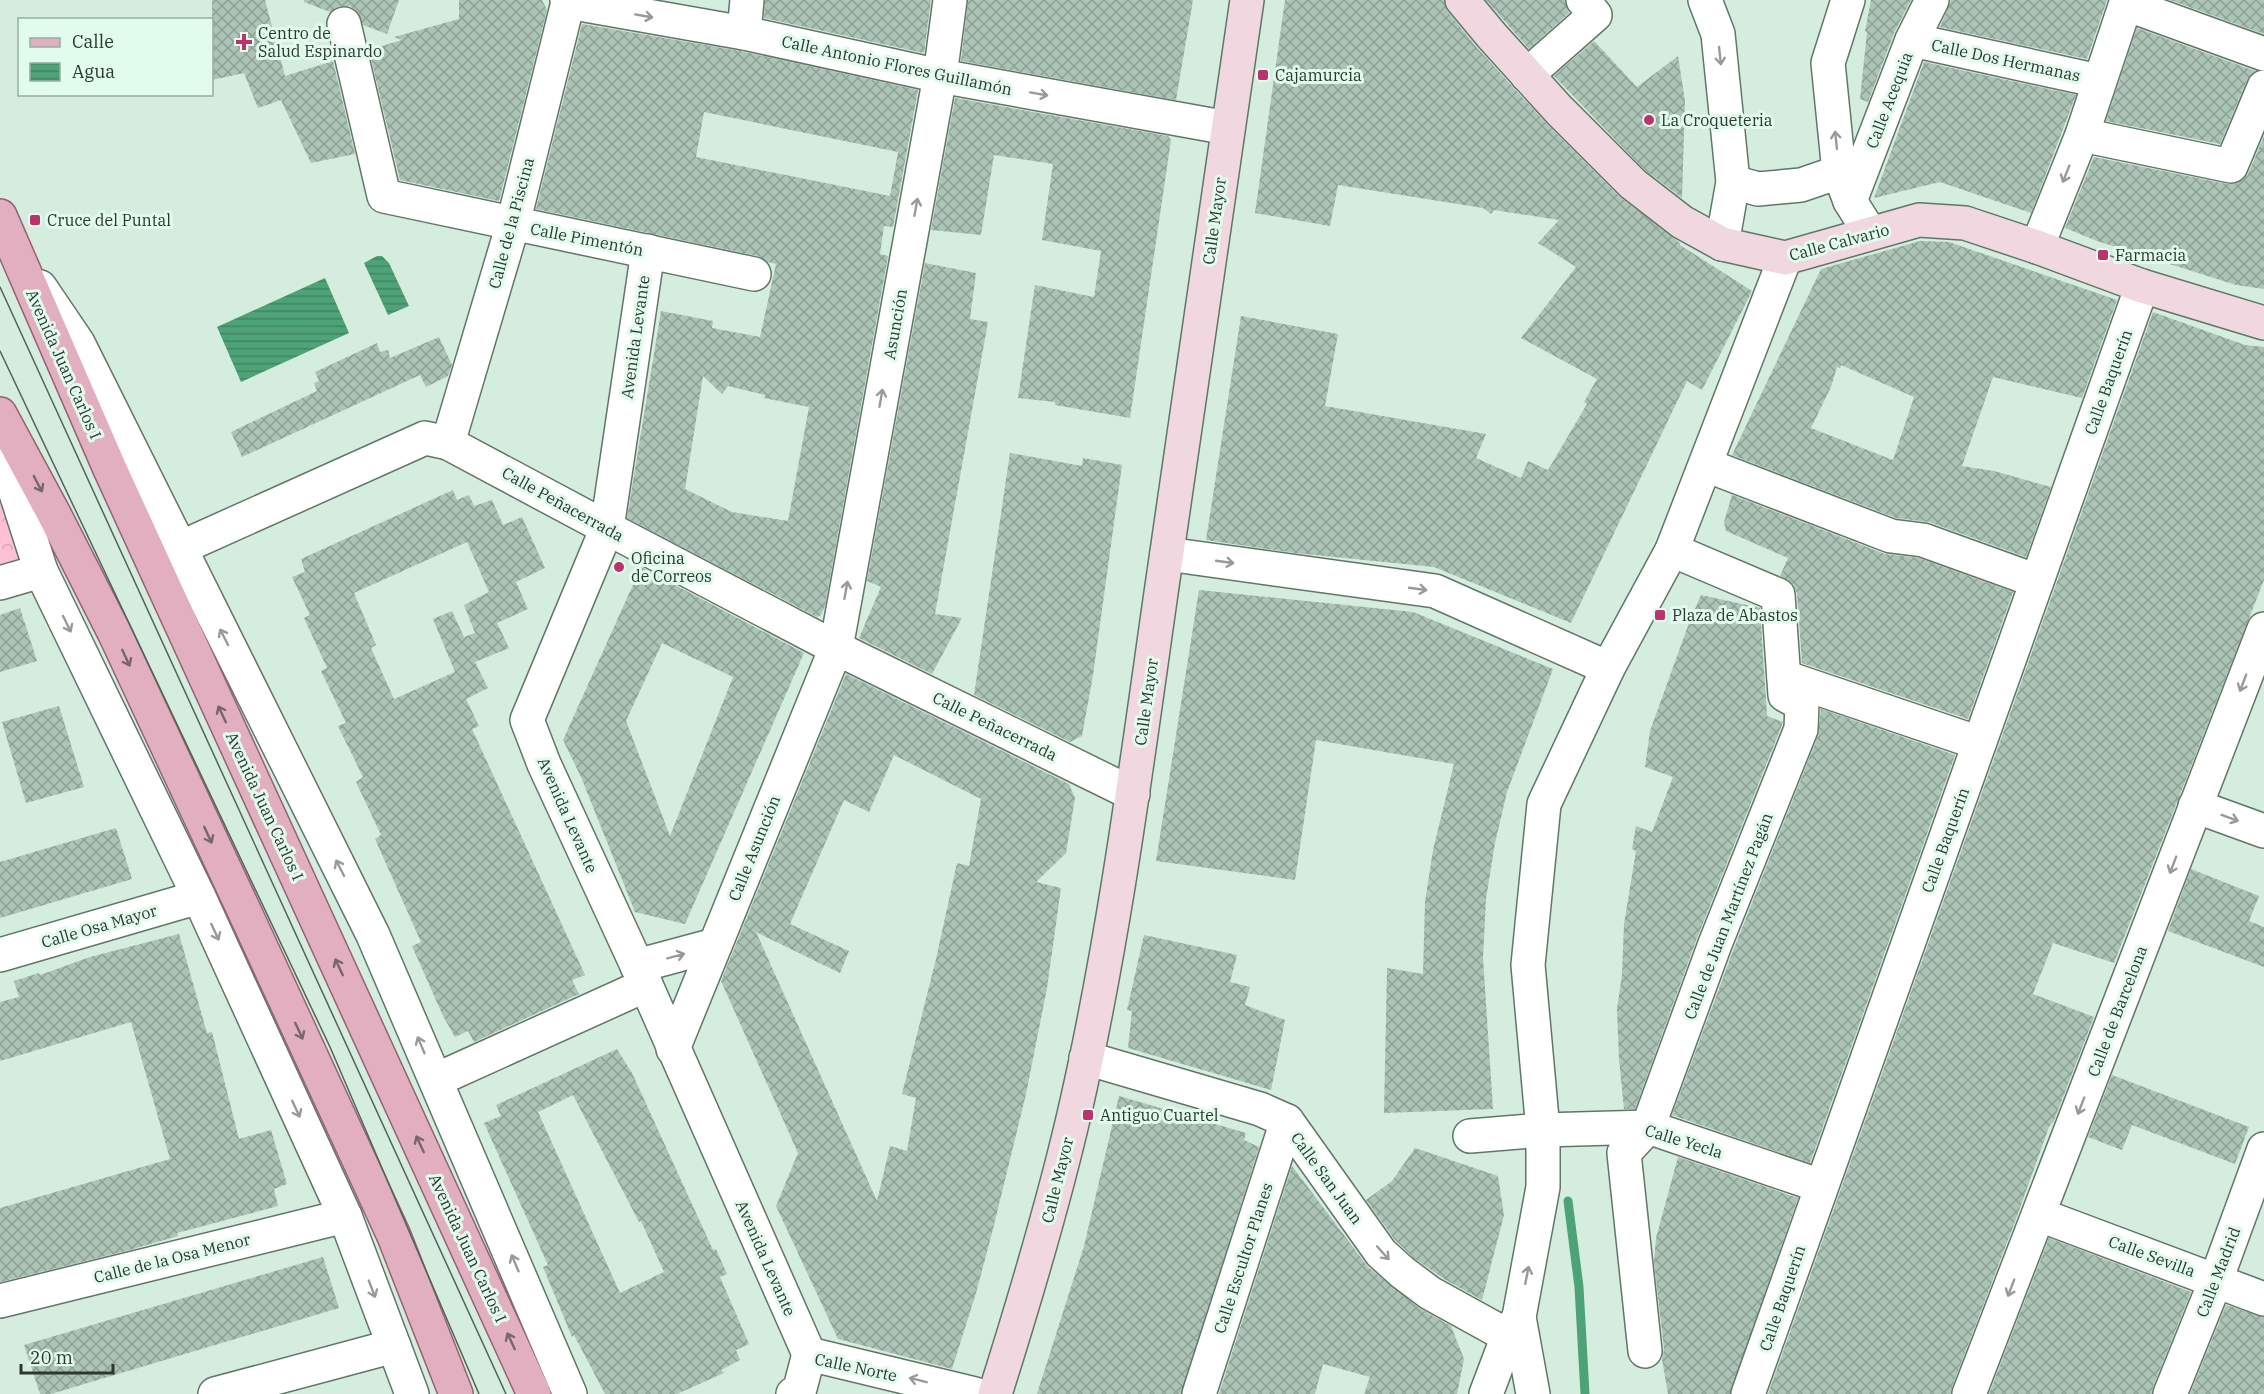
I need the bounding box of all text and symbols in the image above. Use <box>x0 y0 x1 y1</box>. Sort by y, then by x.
one-way arrow <box>634 10 653 21</box>
legend <box>18 18 213 96</box>
place label: Centro de Salud Espinardo <box>258 23 382 61</box>
text: Calle <box>72 30 114 53</box>
street label: Calle Antonio Flores Guillamón <box>780 31 1014 99</box>
marker: Centro de Salud Espinardo <box>235 33 253 51</box>
street label: Calle Dos Hermanas <box>1930 34 2082 86</box>
one-way arrow <box>1715 46 1726 66</box>
street label: Calle Acequia <box>1861 49 1917 151</box>
text: Agua <box>72 60 115 83</box>
place label: Cajamurcia <box>1275 65 1362 85</box>
marker: Cajamurcia <box>1256 68 1270 82</box>
one-way arrow <box>1029 89 1048 100</box>
place label: La Croqueteria <box>1661 110 1773 130</box>
marker: La Croqueteria <box>1642 113 1656 127</box>
one-way arrow <box>1830 131 1841 151</box>
street label: Calle de la Piscina <box>484 155 538 291</box>
one-way arrow <box>2060 164 2071 183</box>
street label: Calle Mayor <box>1198 176 1230 266</box>
one-way arrow <box>911 197 922 217</box>
place label: Cruce del Puntal <box>47 210 171 230</box>
marker: Cruce del Puntal <box>28 213 42 227</box>
street label: Calle Pimentón <box>529 218 645 260</box>
street label: Calle Calvario <box>1787 219 1891 265</box>
place label: Farmacia <box>2115 245 2186 265</box>
marker: Farmacia <box>2096 248 2110 262</box>
street label: Avenida Levante <box>616 274 654 400</box>
street label: Avenida Juan Carlos I <box>22 286 106 442</box>
street label: Asunción <box>879 287 911 361</box>
street label: Calle Baquerín <box>2080 327 2136 437</box>
one-way arrow <box>876 389 887 409</box>
street label: Calle Peñacerrada <box>499 462 628 546</box>
one-way arrow <box>32 475 44 492</box>
place label: Oficina de Correos <box>631 548 712 586</box>
one-way arrow <box>1215 557 1234 568</box>
marker: Oficina de Correos <box>612 560 626 574</box>
one-way arrow <box>841 581 852 601</box>
one-way arrow <box>1408 583 1427 594</box>
place label: Plaza de Abastos <box>1672 605 1798 625</box>
marker: Plaza de Abastos <box>1653 608 1667 622</box>
one-way arrow <box>62 614 73 632</box>
one-way arrow <box>218 629 229 647</box>
one-way arrow <box>120 649 132 667</box>
street label: Calle Mayor <box>1130 657 1162 747</box>
one-way arrow <box>2237 673 2248 692</box>
street label: Calle Peñacerrada <box>929 687 1061 765</box>
one-way arrow <box>216 705 227 723</box>
street label: Avenida Juan Carlos I <box>222 728 308 884</box>
street label: Avenida Levante <box>534 754 602 876</box>
street label: Calle Baquerín <box>1917 785 1973 895</box>
street label: Calle Asunción <box>724 792 784 904</box>
street label: Calle de Juan Martínez Pagán <box>1679 810 1777 1022</box>
one-way arrow <box>2220 814 2238 825</box>
one-way arrow <box>203 825 215 843</box>
one-way arrow <box>2166 855 2177 874</box>
one-way arrow <box>333 859 345 877</box>
street label: Calle Osa Mayor <box>39 900 159 952</box>
one-way arrow <box>210 922 221 941</box>
street label: Calle de Barcelona <box>2083 942 2151 1079</box>
one-way arrow <box>666 949 685 961</box>
one-way arrow <box>332 959 344 977</box>
one-way arrow <box>294 1021 306 1039</box>
one-way arrow <box>415 1037 426 1055</box>
one-way arrow <box>2075 1096 2086 1115</box>
one-way arrow <box>291 1100 302 1118</box>
place label: Antiguo Cuartel <box>1100 1105 1219 1125</box>
marker: Antiguo Cuartel <box>1081 1108 1095 1122</box>
street label: Calle Yecla <box>1643 1120 1726 1162</box>
street label: Calle San Juan <box>1287 1128 1367 1228</box>
street label: Calle Mayor <box>1037 1135 1077 1225</box>
one-way arrow <box>414 1136 426 1154</box>
street label: Avenida Juan Carlos I <box>425 1170 511 1326</box>
street label: Calle Escultor Planes <box>1209 1180 1277 1336</box>
street label: Avenida Levante <box>732 1197 800 1319</box>
street label: Calle Madrid <box>2192 1224 2244 1320</box>
street label: Calle de la Osa Menor <box>92 1229 252 1287</box>
street label: Calle Sevilla <box>2106 1231 2198 1281</box>
street label: Calle Baquerín <box>1755 1242 1809 1354</box>
one-way arrow <box>1376 1245 1390 1260</box>
one-way arrow <box>509 1254 520 1272</box>
one-way arrow <box>1522 1265 1533 1285</box>
one-way arrow <box>2005 1278 2016 1297</box>
one-way arrow <box>367 1279 378 1298</box>
one-way arrow <box>504 1332 516 1350</box>
scale bar <box>21 1337 112 1375</box>
text: 20 m <box>30 1346 73 1369</box>
street label: Calle Norte <box>813 1349 899 1385</box>
one-way arrow <box>909 1374 928 1386</box>

